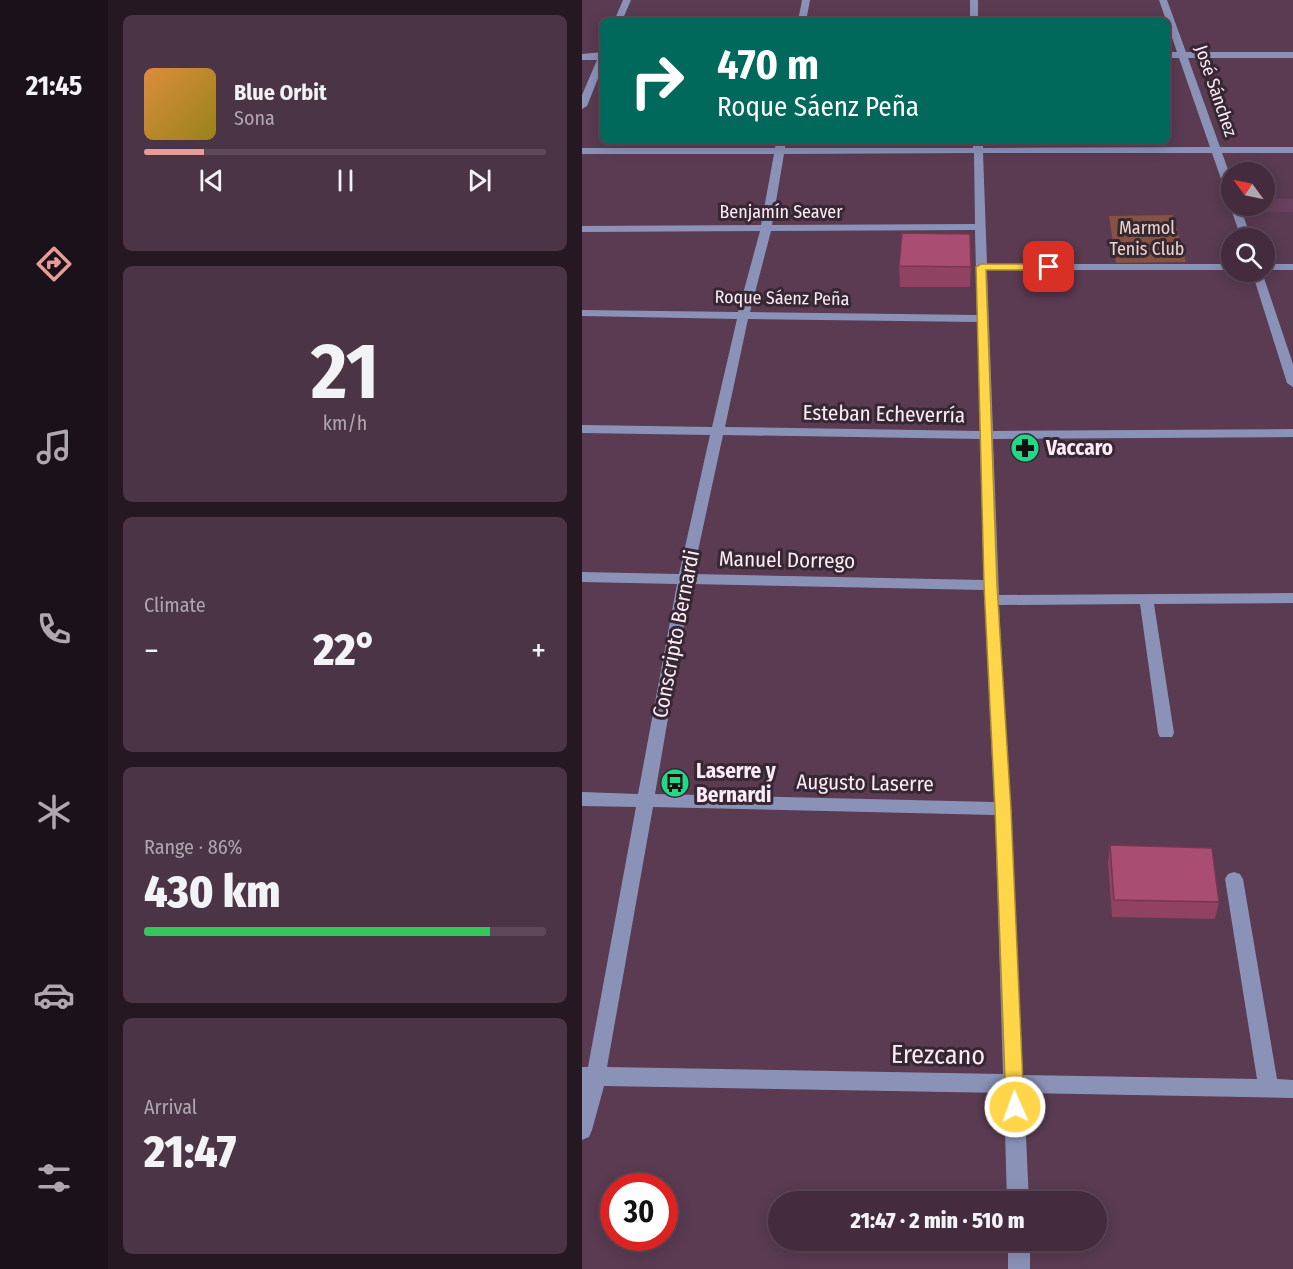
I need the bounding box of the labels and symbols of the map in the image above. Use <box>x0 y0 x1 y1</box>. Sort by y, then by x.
street label: José Sánchez <box>1190 42 1242 140</box>
north arrow <box>1221 162 1275 216</box>
street label: Benjamín Seaver <box>720 201 843 223</box>
park label: Marmol Tenis Club <box>1110 217 1184 260</box>
pin <box>1023 241 1074 292</box>
street label: Roque Sáenz Peña <box>714 286 850 310</box>
street label: Esteban Echeverría <box>803 400 965 428</box>
pharmacy icon: Vaccaro <box>1009 432 1041 464</box>
place label: Vaccaro <box>1045 435 1113 461</box>
street label: Manuel Dorrego <box>719 546 855 574</box>
street label: Conscripto Bernardi <box>647 548 705 720</box>
place label: Laserre y Bernardi <box>696 758 777 808</box>
bus stop icon: Laserre y Bernardi <box>659 767 691 799</box>
street label: Augusto Laserre <box>796 769 934 797</box>
street label: Erezcano <box>891 1039 985 1071</box>
position arrow <box>983 1075 1047 1139</box>
speed limit sign: 30 <box>600 1173 678 1251</box>

